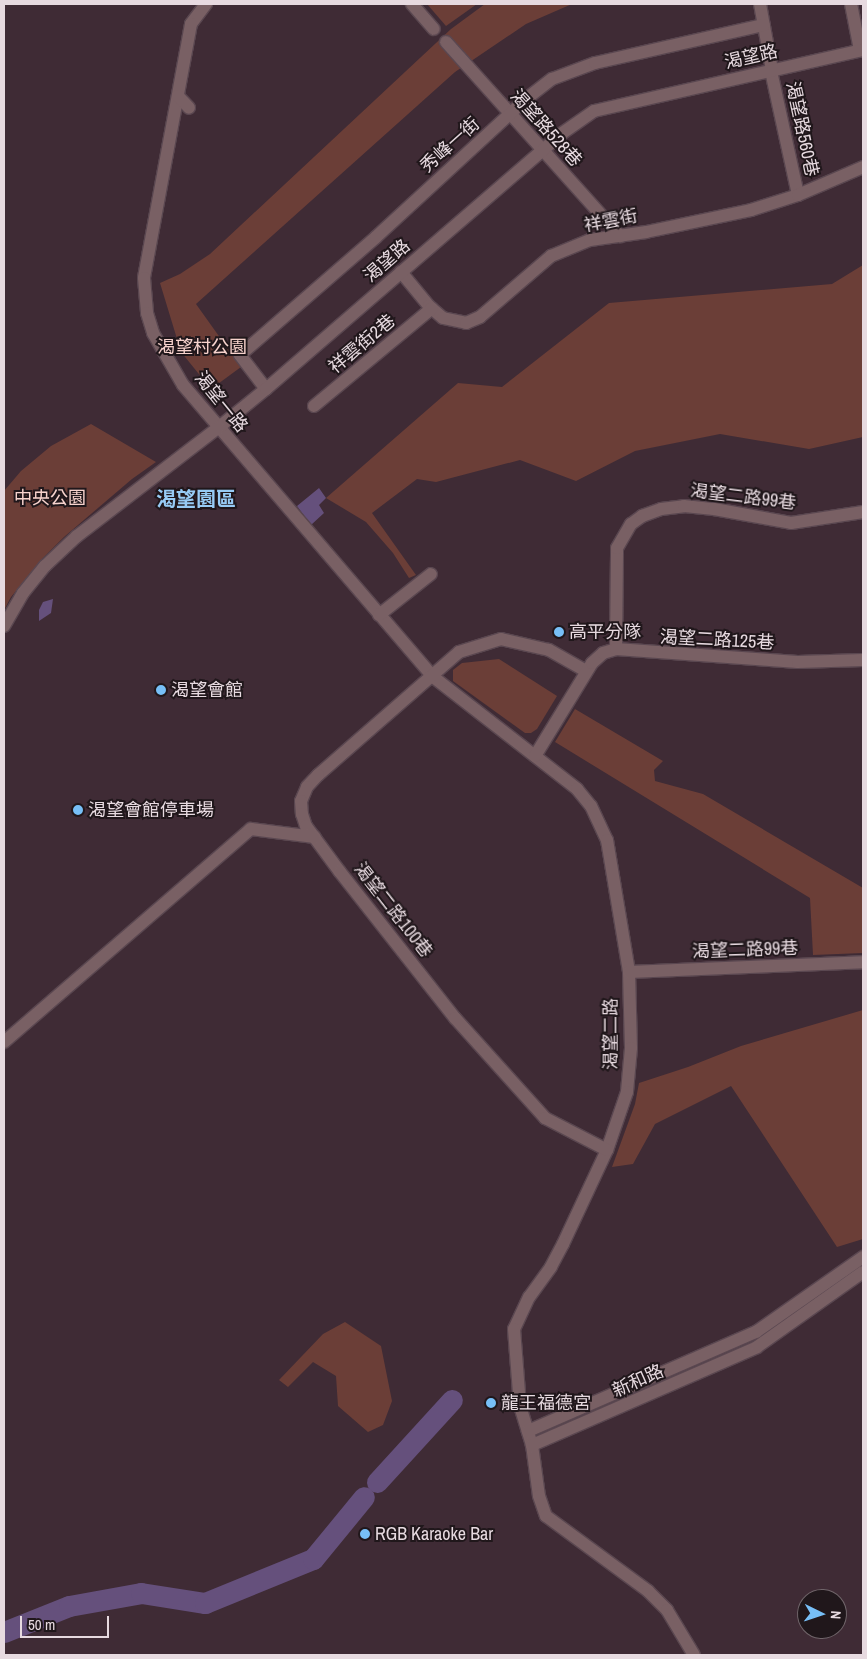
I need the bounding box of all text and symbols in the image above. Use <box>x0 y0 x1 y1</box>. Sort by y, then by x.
street label: 渴望路 <box>722 40 780 74</box>
street label: 渴望路560巷 <box>781 79 823 179</box>
street label: 渴望路528巷 <box>506 85 586 171</box>
street label: 秀峰一街 <box>416 113 484 177</box>
street label: 祥雲街 <box>582 205 640 237</box>
street label: 渴望路 <box>360 235 414 287</box>
street label: 祥雲街2巷 <box>324 310 400 378</box>
park label: 渴望村公園 <box>157 336 247 358</box>
street label: 渴望一路 <box>190 367 252 437</box>
street label: 渴望二路99巷 <box>689 480 797 514</box>
district label: 渴望園區 <box>156 486 236 510</box>
park label: 中央公園 <box>14 487 86 509</box>
place label: 高平分隊 <box>569 621 641 643</box>
marker: 高平分隊 <box>553 626 565 638</box>
street label: 渴望二路125巷 <box>659 626 775 654</box>
place label: 渴望會館 <box>171 679 243 701</box>
marker: 渴望會館 <box>155 684 167 696</box>
place label: 渴望會館停車場 <box>88 799 214 821</box>
marker: 渴望會館停車場 <box>72 804 84 816</box>
street label: 渴望二路100巷 <box>349 858 437 962</box>
street label: 渴望二路99巷 <box>691 937 799 963</box>
street label: 渴望二路 <box>600 998 622 1070</box>
street label: 新和路 <box>609 1360 667 1402</box>
place label: 龍王福德宮 <box>501 1392 591 1414</box>
marker: 龍王福德宮 <box>485 1397 497 1409</box>
place label: RGB Karaoke Bar <box>375 1523 493 1545</box>
marker: RGB Karaoke Bar <box>359 1528 371 1540</box>
north arrow <box>797 1589 847 1639</box>
scale bar <box>22 1606 111 1638</box>
text: N <box>827 1610 845 1620</box>
text: 50 m <box>28 1614 55 1635</box>

